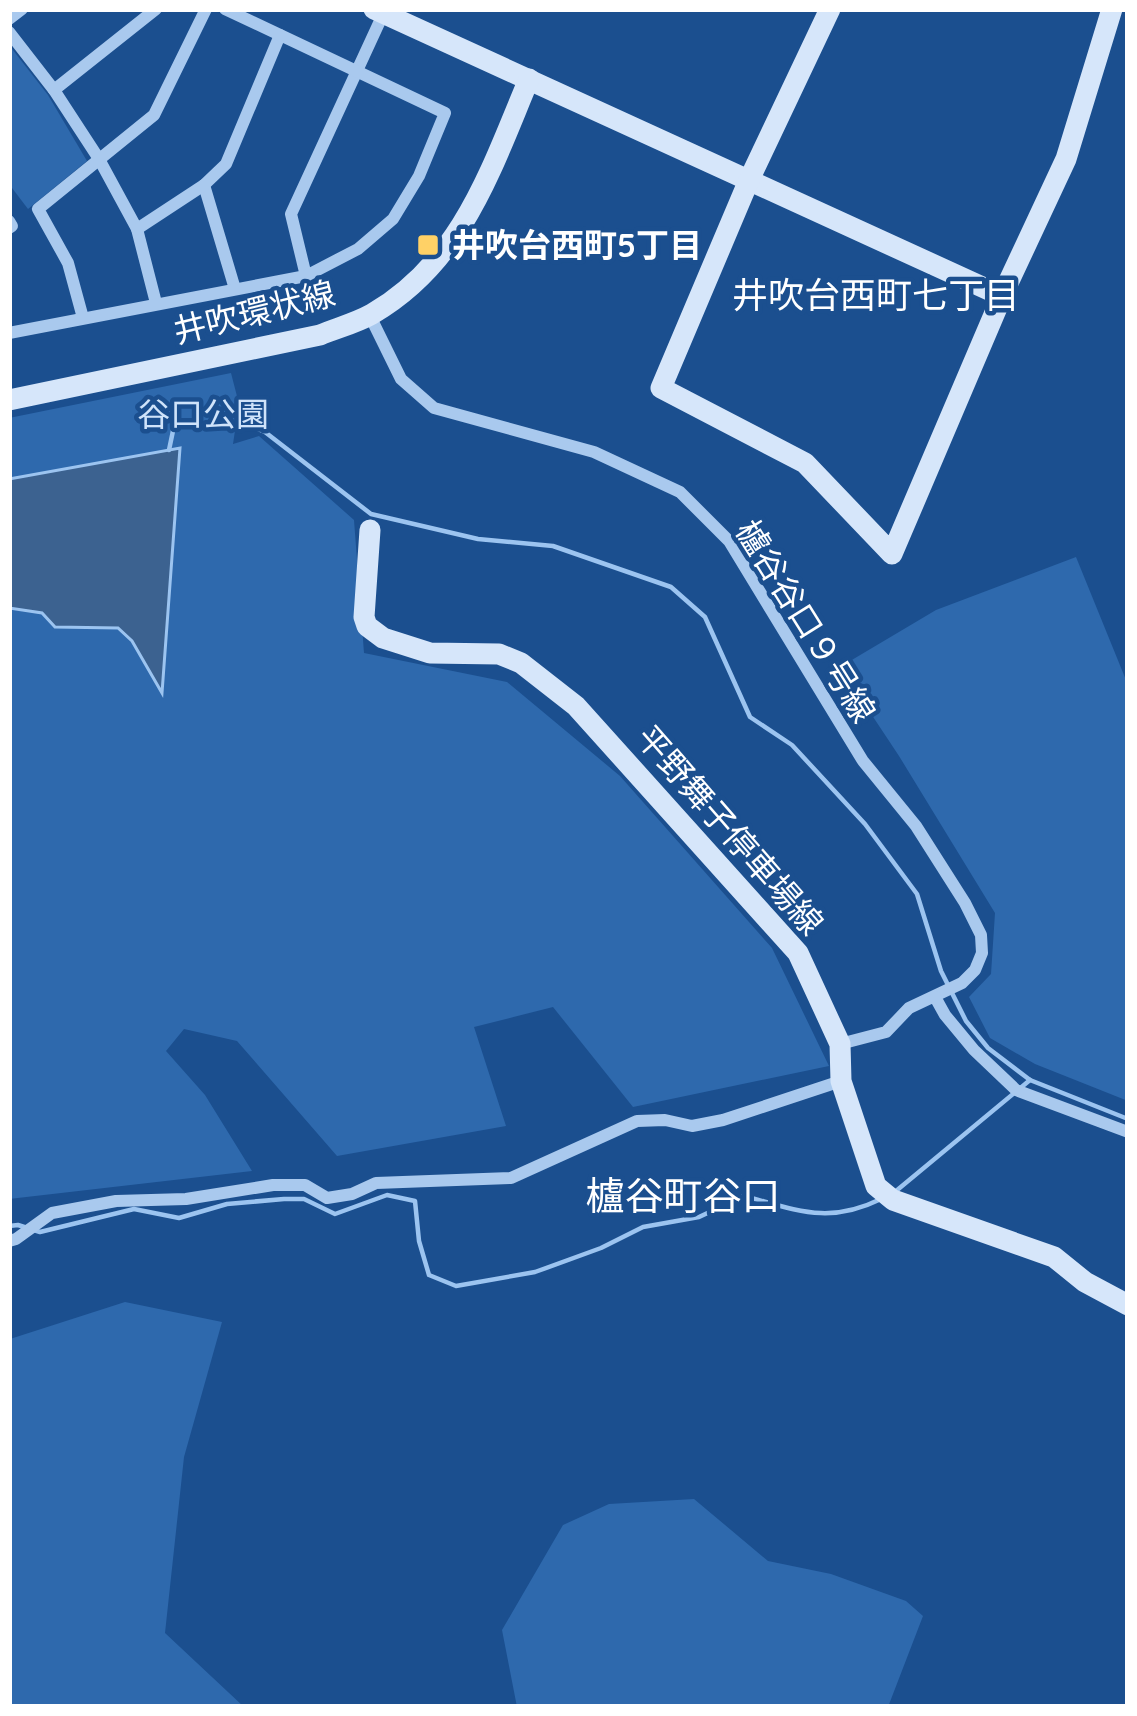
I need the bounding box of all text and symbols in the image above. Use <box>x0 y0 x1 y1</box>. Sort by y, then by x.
place label: 井吹台西町5丁目 <box>452 224 702 265</box>
marker: 井吹台西町5丁目 <box>415 232 441 258</box>
street label: 井吹環状線 <box>169 272 339 351</box>
district label: 井吹台西町七丁目 <box>732 272 1020 317</box>
park label: 谷口公園 <box>137 393 269 434</box>
street label: 櫨谷谷口９号線 <box>728 512 885 730</box>
street label: 平野舞子停車場線 <box>628 717 832 943</box>
district label: 櫨谷町谷口 <box>585 1171 781 1220</box>

